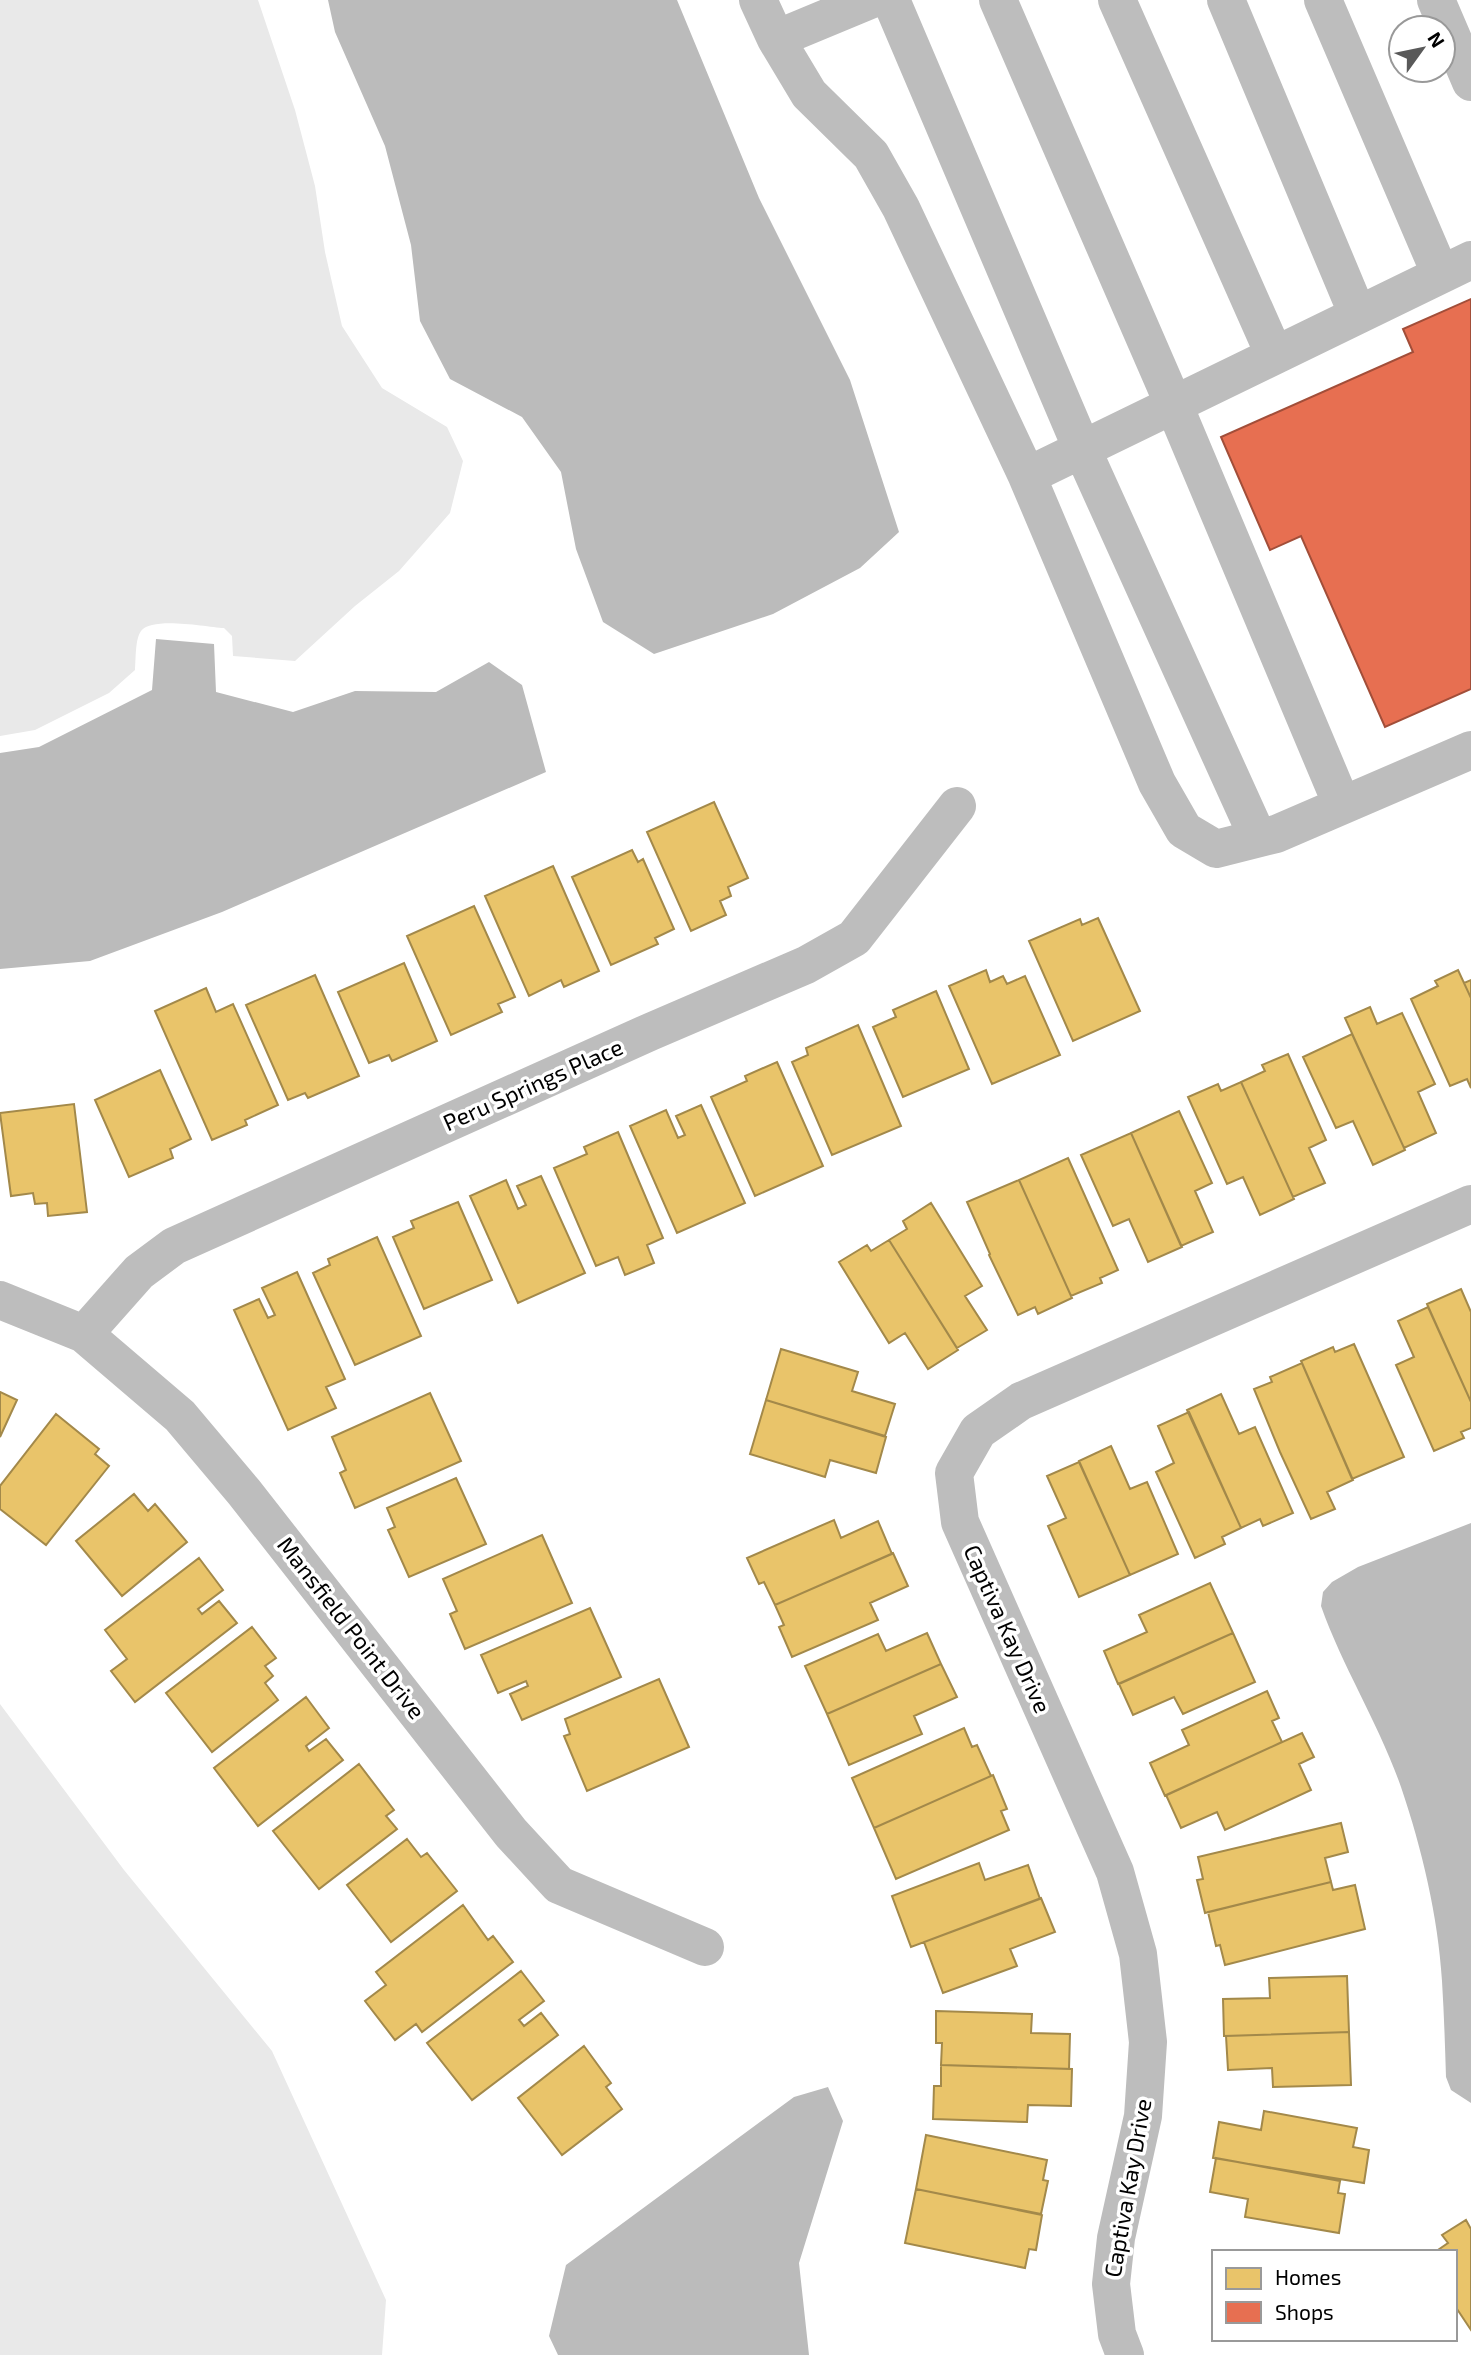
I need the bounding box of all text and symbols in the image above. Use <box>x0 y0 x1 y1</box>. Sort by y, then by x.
north arrow <box>1387 14 1457 84</box>
text: N <box>1423 27 1450 51</box>
street label: Peru Springs Place <box>438 1032 627 1136</box>
street label: Mansfield Point Drive <box>272 1531 432 1724</box>
street label: Captiva Kay Drive <box>958 1540 1058 1717</box>
street label: Captiva Kay Drive <box>1098 2096 1157 2279</box>
legend <box>1212 2250 1457 2341</box>
text: Homes <box>1275 2264 1341 2289</box>
text: Shops <box>1275 2299 1334 2324</box>

